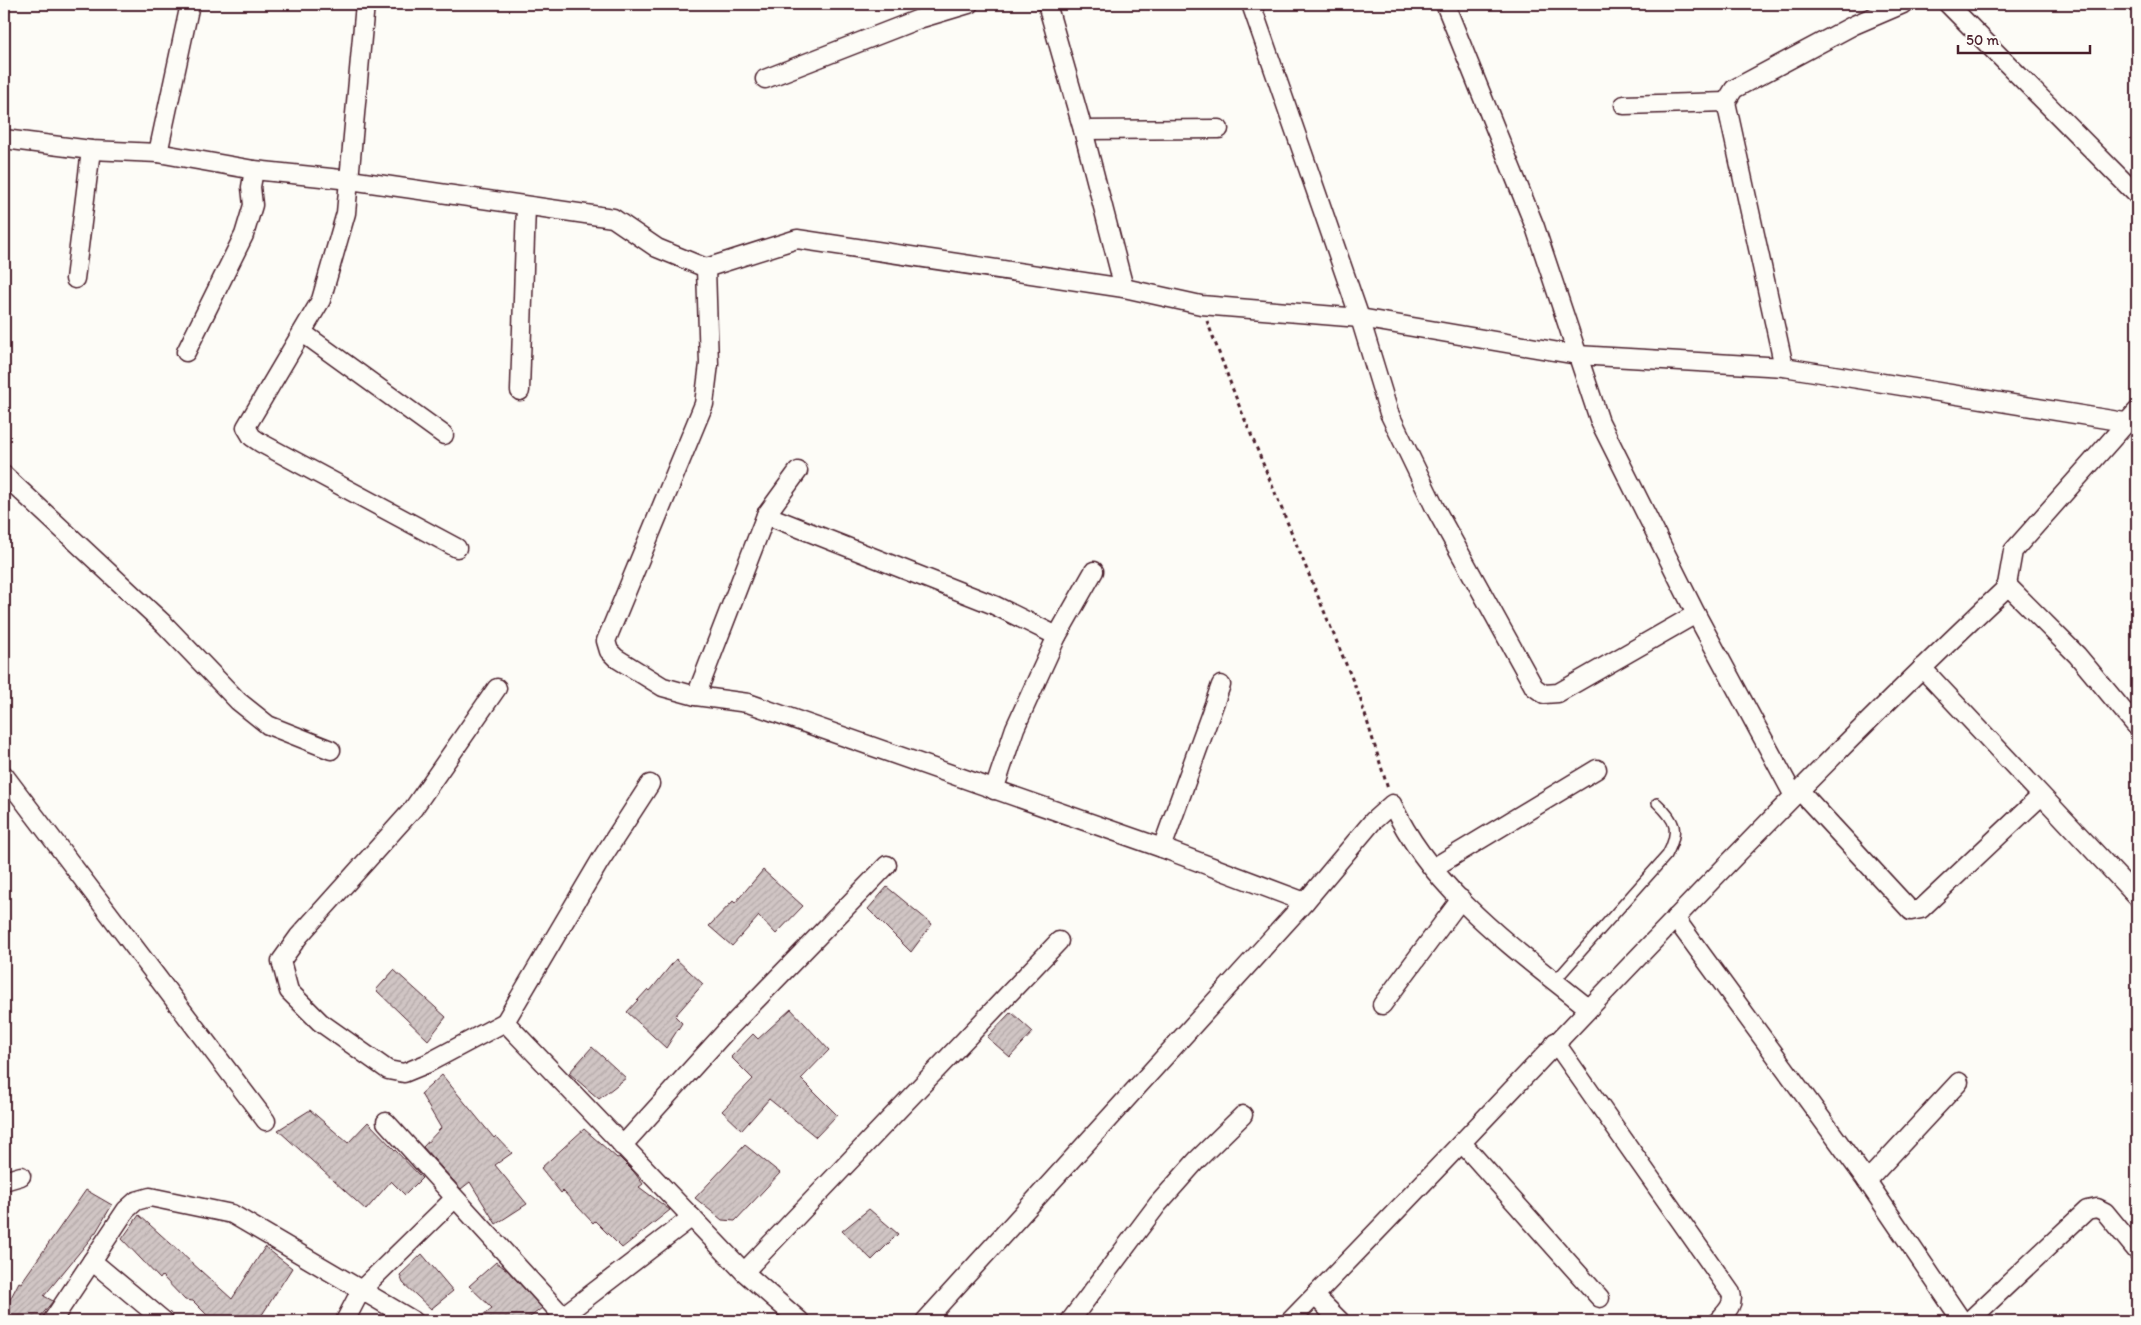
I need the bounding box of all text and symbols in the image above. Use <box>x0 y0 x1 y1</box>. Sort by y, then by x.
scale bar <box>1958 22 2091 54</box>
text: 50 m <box>1966 31 1999 49</box>

